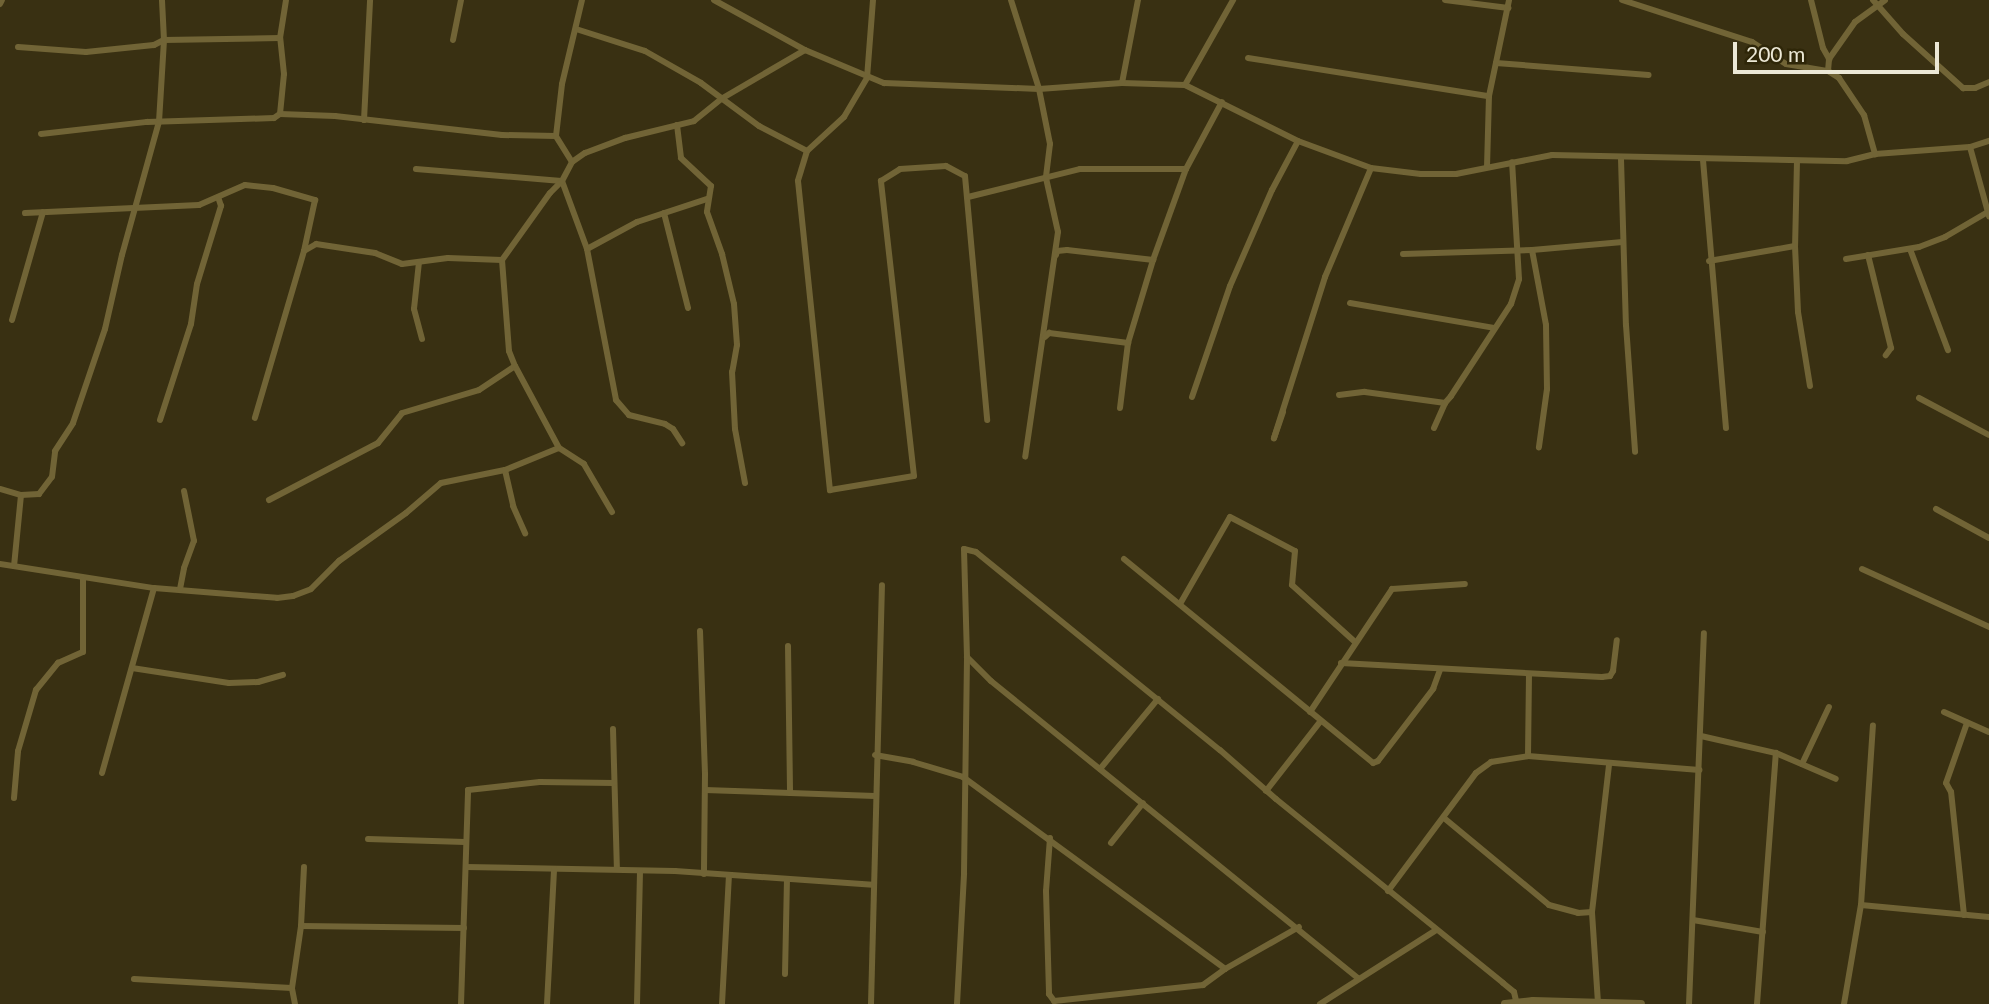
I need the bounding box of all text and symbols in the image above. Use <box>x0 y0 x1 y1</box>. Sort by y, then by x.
scale bar <box>1737 28 1944 72</box>
text: 200 m <box>1746 41 1805 66</box>

